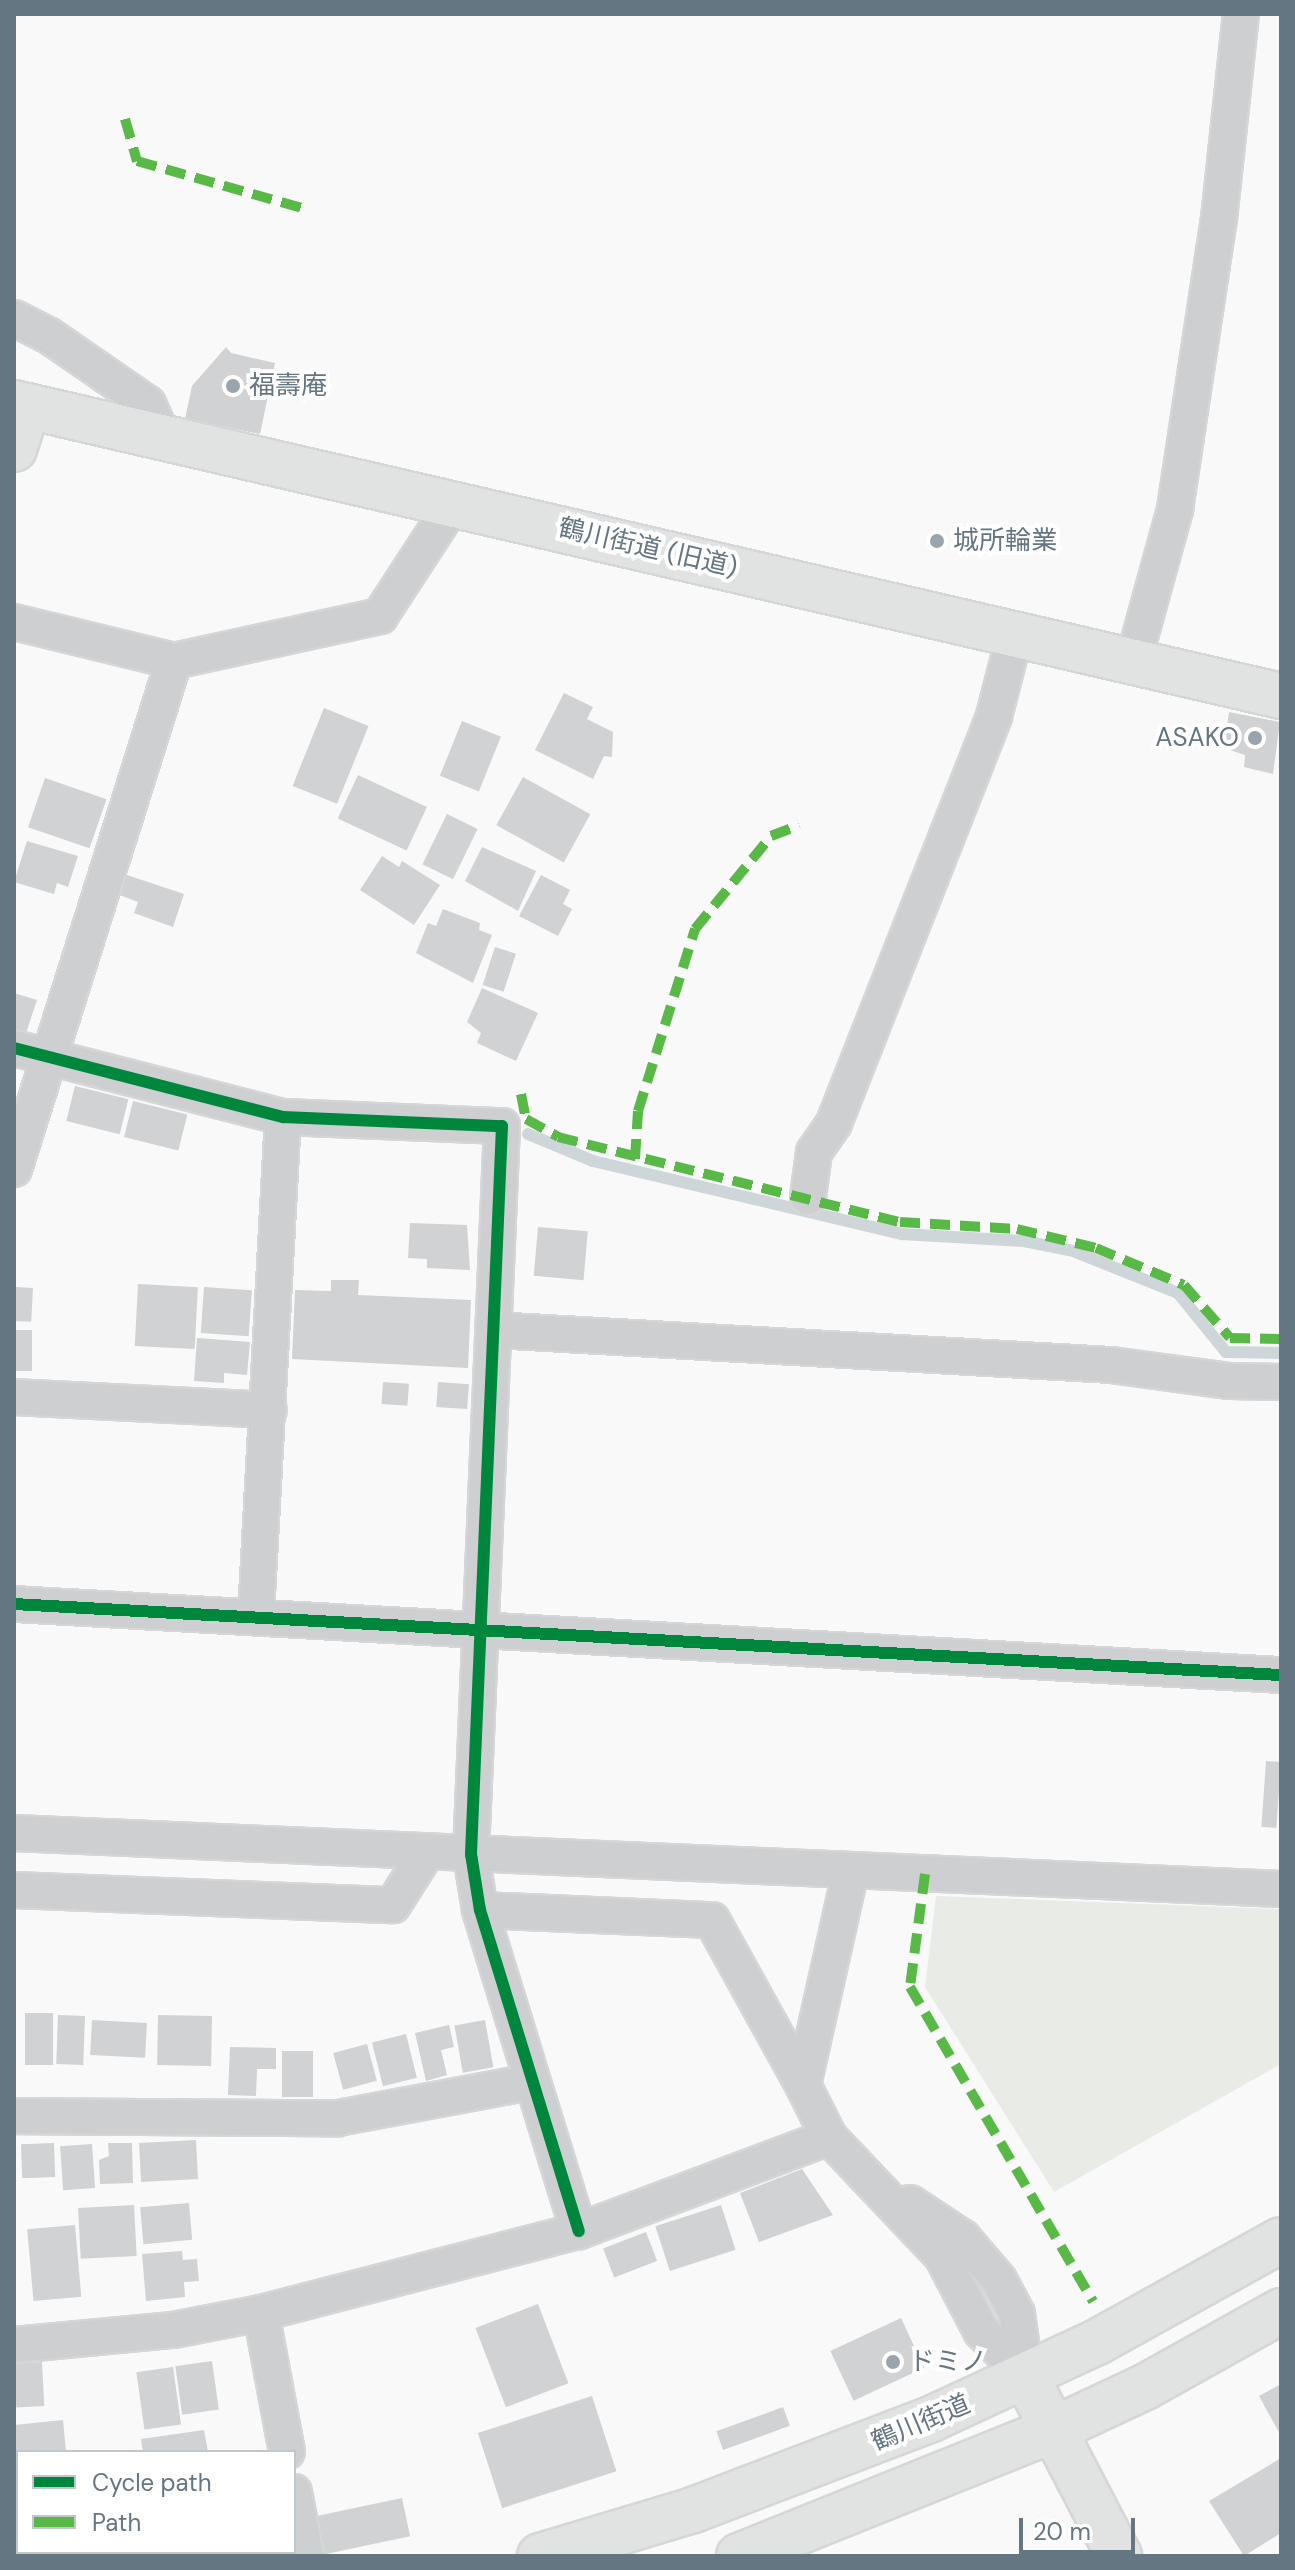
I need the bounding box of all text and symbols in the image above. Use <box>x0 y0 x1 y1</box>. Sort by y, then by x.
place label: 福壽庵 <box>249 370 327 402</box>
marker: 福壽庵 <box>224 377 242 395</box>
street label: 鶴川街道 (旧道) <box>556 512 740 584</box>
place label: 城所輪業 <box>953 525 1057 557</box>
marker: 城所輪業 <box>928 532 946 550</box>
place label: ASAKO <box>1155 722 1239 754</box>
marker: ASAKO <box>1246 729 1264 747</box>
place label: ドミノ <box>909 2346 987 2378</box>
marker: ドミノ <box>884 2353 902 2371</box>
street label: 鶴川街道 <box>867 2388 975 2458</box>
legend <box>16 2450 296 2554</box>
text: Cycle path <box>92 2467 211 2498</box>
scale bar <box>1023 2502 1139 2552</box>
text: Path <box>92 2507 141 2538</box>
text: 20 m <box>1033 2516 1091 2547</box>

